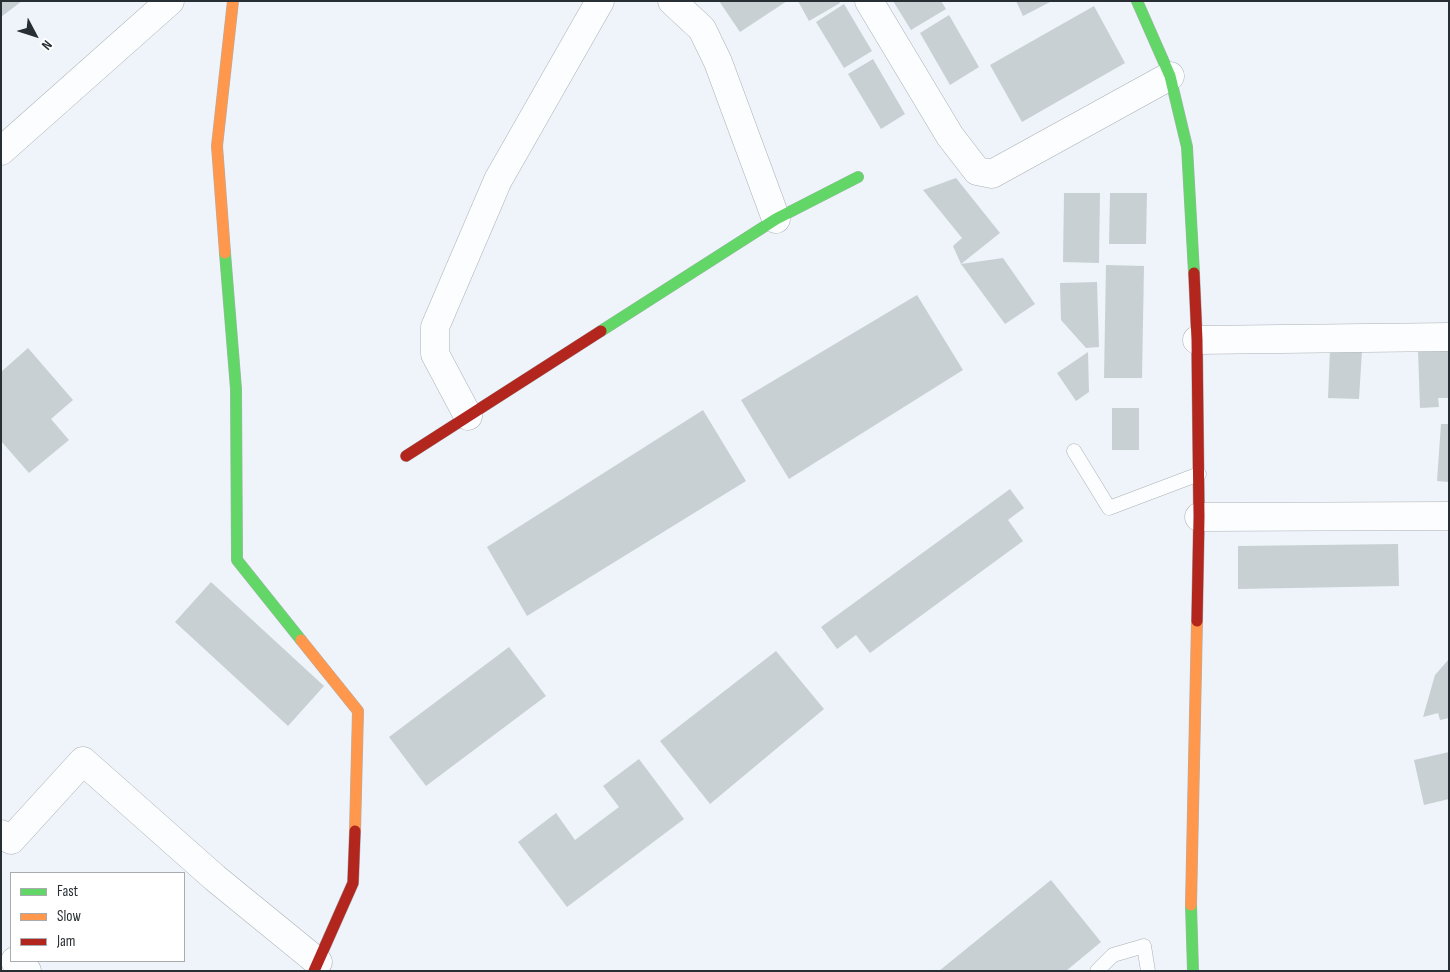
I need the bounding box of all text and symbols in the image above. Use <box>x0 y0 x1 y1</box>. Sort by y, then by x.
north arrow <box>10 10 60 60</box>
text: N <box>38 37 56 53</box>
legend <box>10 872 185 962</box>
text: Fast <box>57 882 78 901</box>
text: Slow <box>57 907 81 926</box>
text: Jam <box>57 932 75 951</box>

